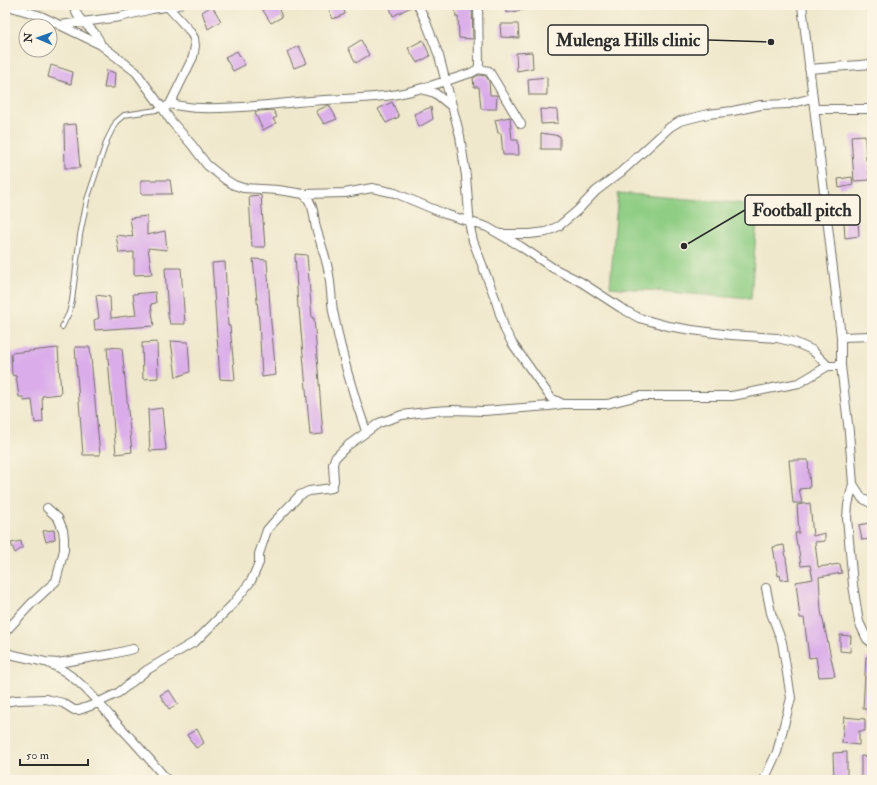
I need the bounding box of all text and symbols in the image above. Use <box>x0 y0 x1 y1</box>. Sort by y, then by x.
north arrow <box>18 18 58 58</box>
callout: Mulenga Hills clinic <box>548 25 708 55</box>
text: Mulenga Hills clinic <box>555 29 701 52</box>
text: N <box>22 31 35 44</box>
callout: Football pitch <box>745 195 860 225</box>
text: Football pitch <box>752 199 852 222</box>
scale bar <box>20 741 88 767</box>
text: 50 m <box>26 748 50 763</box>

